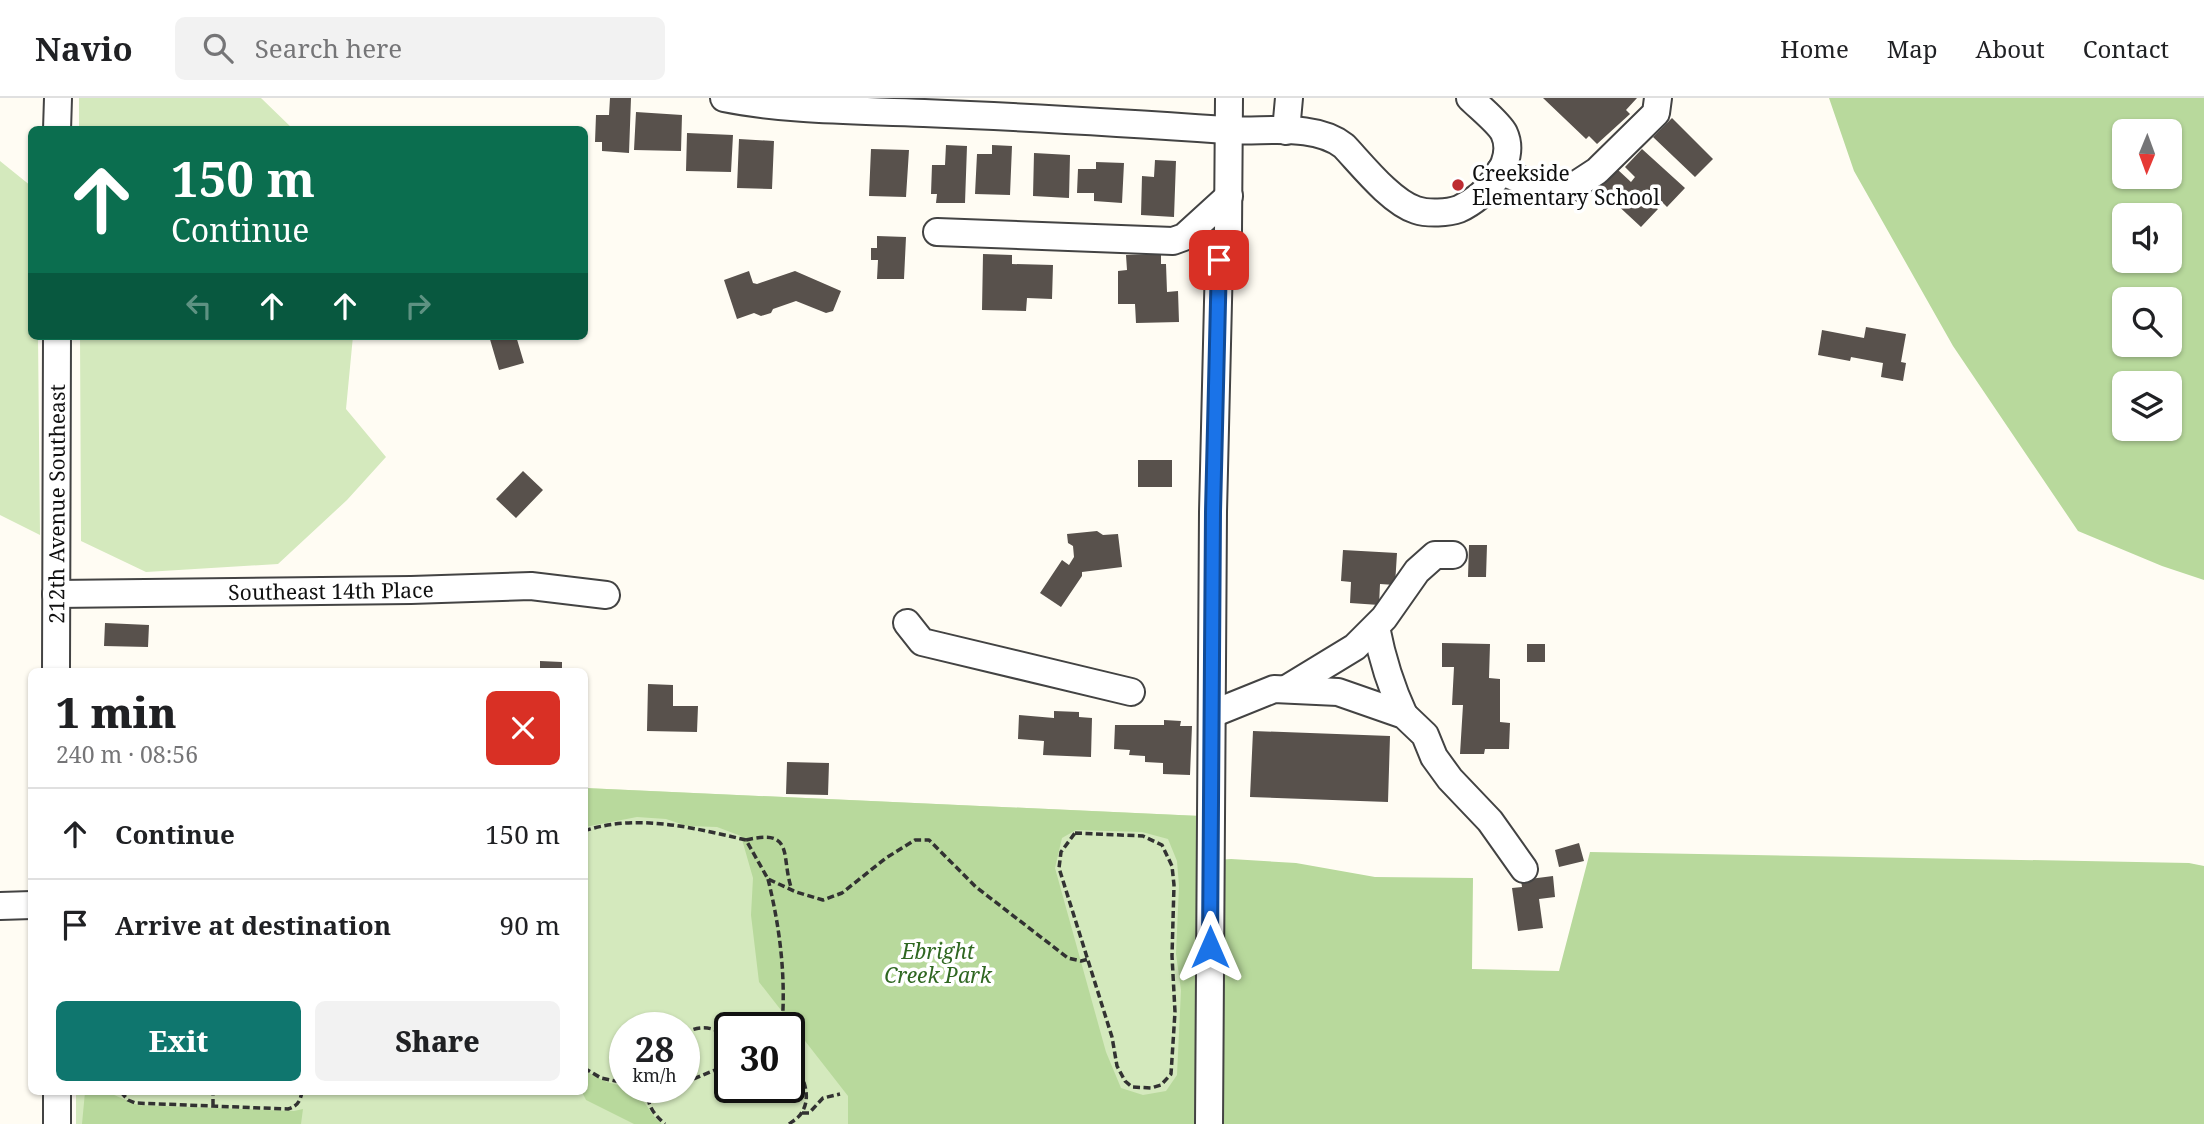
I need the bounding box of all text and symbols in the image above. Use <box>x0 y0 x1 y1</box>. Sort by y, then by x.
search box <box>175 17 665 80</box>
text: Navio <box>35 26 133 71</box>
icon: search <box>199 29 237 67</box>
text: Search here <box>255 30 402 66</box>
text: Home <box>1780 32 1849 65</box>
text: Map <box>1887 32 1938 65</box>
text: About <box>1976 32 2045 65</box>
text: Contact <box>2083 32 2169 65</box>
north arrow <box>2112 119 2182 189</box>
map controls <box>2112 119 2182 441</box>
text: 150 m <box>171 145 315 211</box>
icon: ahead <box>56 154 147 245</box>
place label: Creekside Elementary School <box>1472 159 1660 211</box>
marker: Creekside Elementary School <box>1450 177 1466 193</box>
button: sound <box>2112 203 2182 273</box>
text: Continue <box>171 208 309 251</box>
pin <box>1189 230 1249 290</box>
icon: arrive <box>1200 241 1238 279</box>
icon: left <box>180 287 218 325</box>
icon: ahead <box>253 287 291 325</box>
icon: ahead <box>326 287 364 325</box>
icon: right <box>399 287 437 325</box>
button: search <box>2112 287 2182 357</box>
button: layers <box>2112 371 2182 441</box>
street label: 212th Avenue Southeast <box>42 384 71 624</box>
street label: Southeast 14th Place <box>228 575 434 606</box>
text: 1 min <box>56 683 177 740</box>
button: close <box>486 691 560 765</box>
text: 240 m · 08:56 <box>56 738 198 770</box>
icon: ahead <box>56 815 94 853</box>
text: Continue <box>115 816 235 852</box>
text: 150 m <box>485 816 560 852</box>
icon: arrive <box>56 906 94 944</box>
text: Arrive at destination <box>115 907 391 943</box>
text: 90 m <box>500 907 560 943</box>
position arrow <box>1173 910 1247 984</box>
park label: Ebright Creek Park <box>884 937 993 989</box>
button: Exit <box>56 1001 301 1081</box>
button: Share <box>315 1001 560 1081</box>
speed limit sign: 30 <box>714 1012 805 1103</box>
text: 28 <box>635 1025 674 1072</box>
text: km/h <box>632 1063 677 1087</box>

